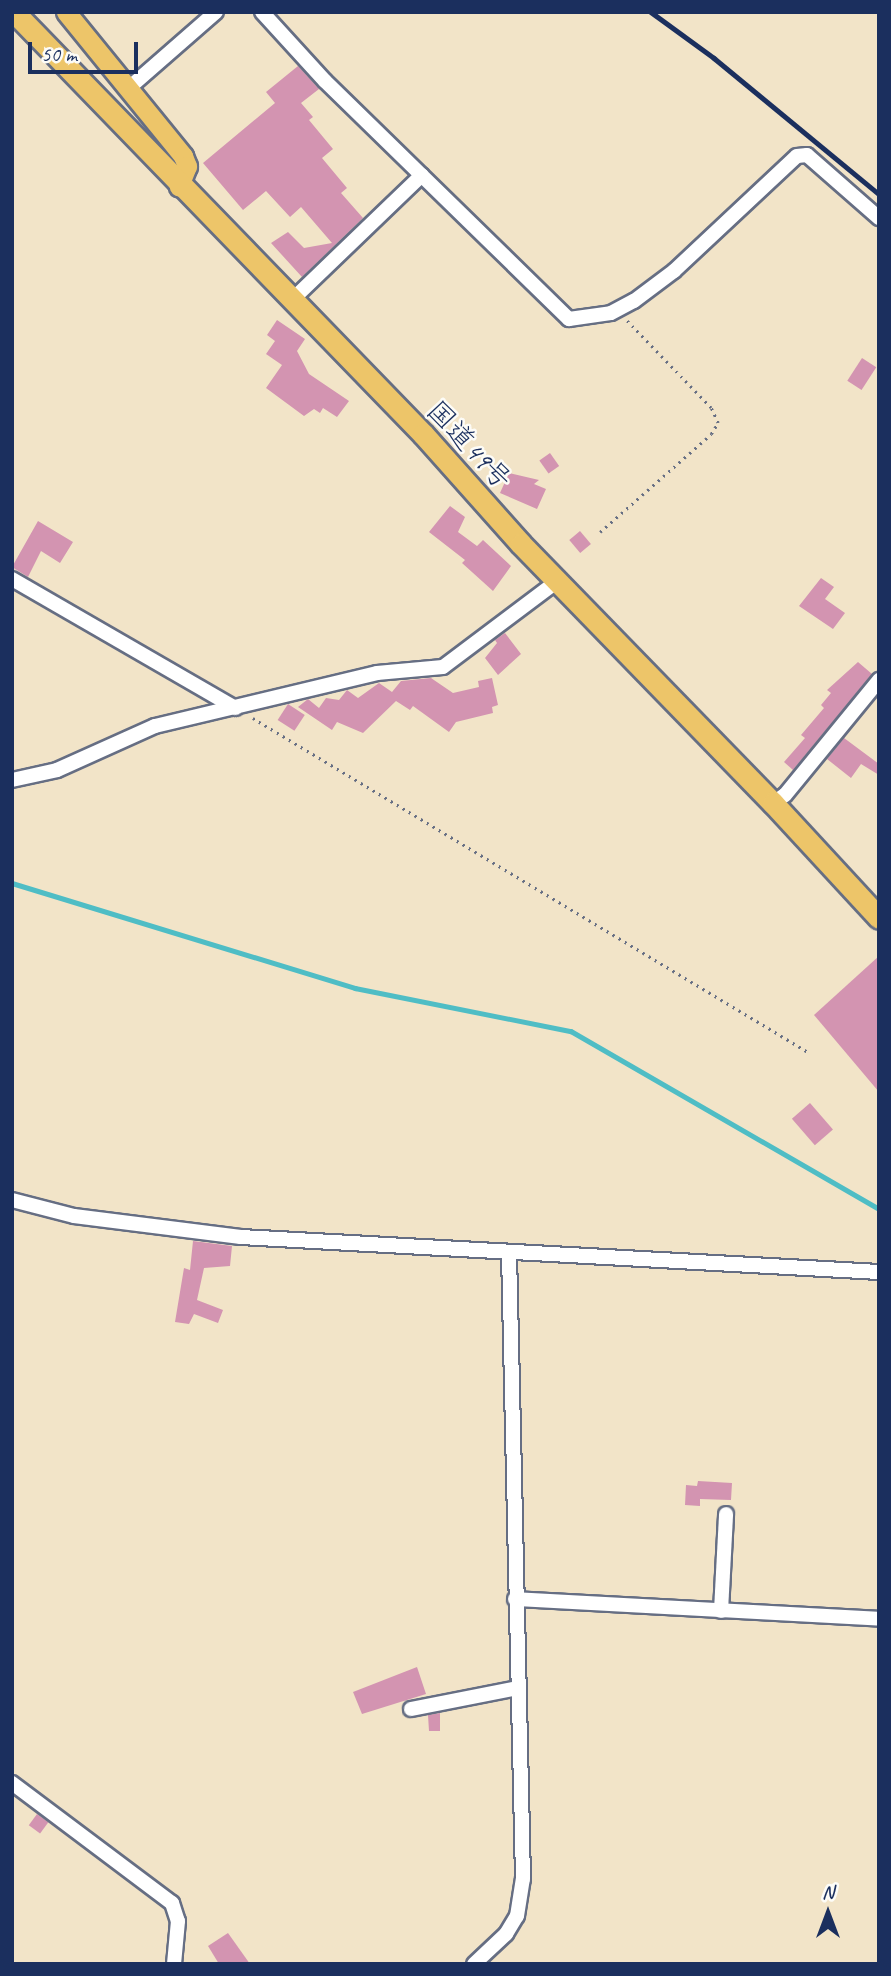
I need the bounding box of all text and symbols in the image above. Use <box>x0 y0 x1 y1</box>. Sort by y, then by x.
scale bar <box>32 28 142 72</box>
text: 50 m <box>41 41 77 67</box>
street label: 国道49号 <box>419 394 519 496</box>
north arrow <box>793 1878 863 1948</box>
text: N <box>822 1880 834 1904</box>

